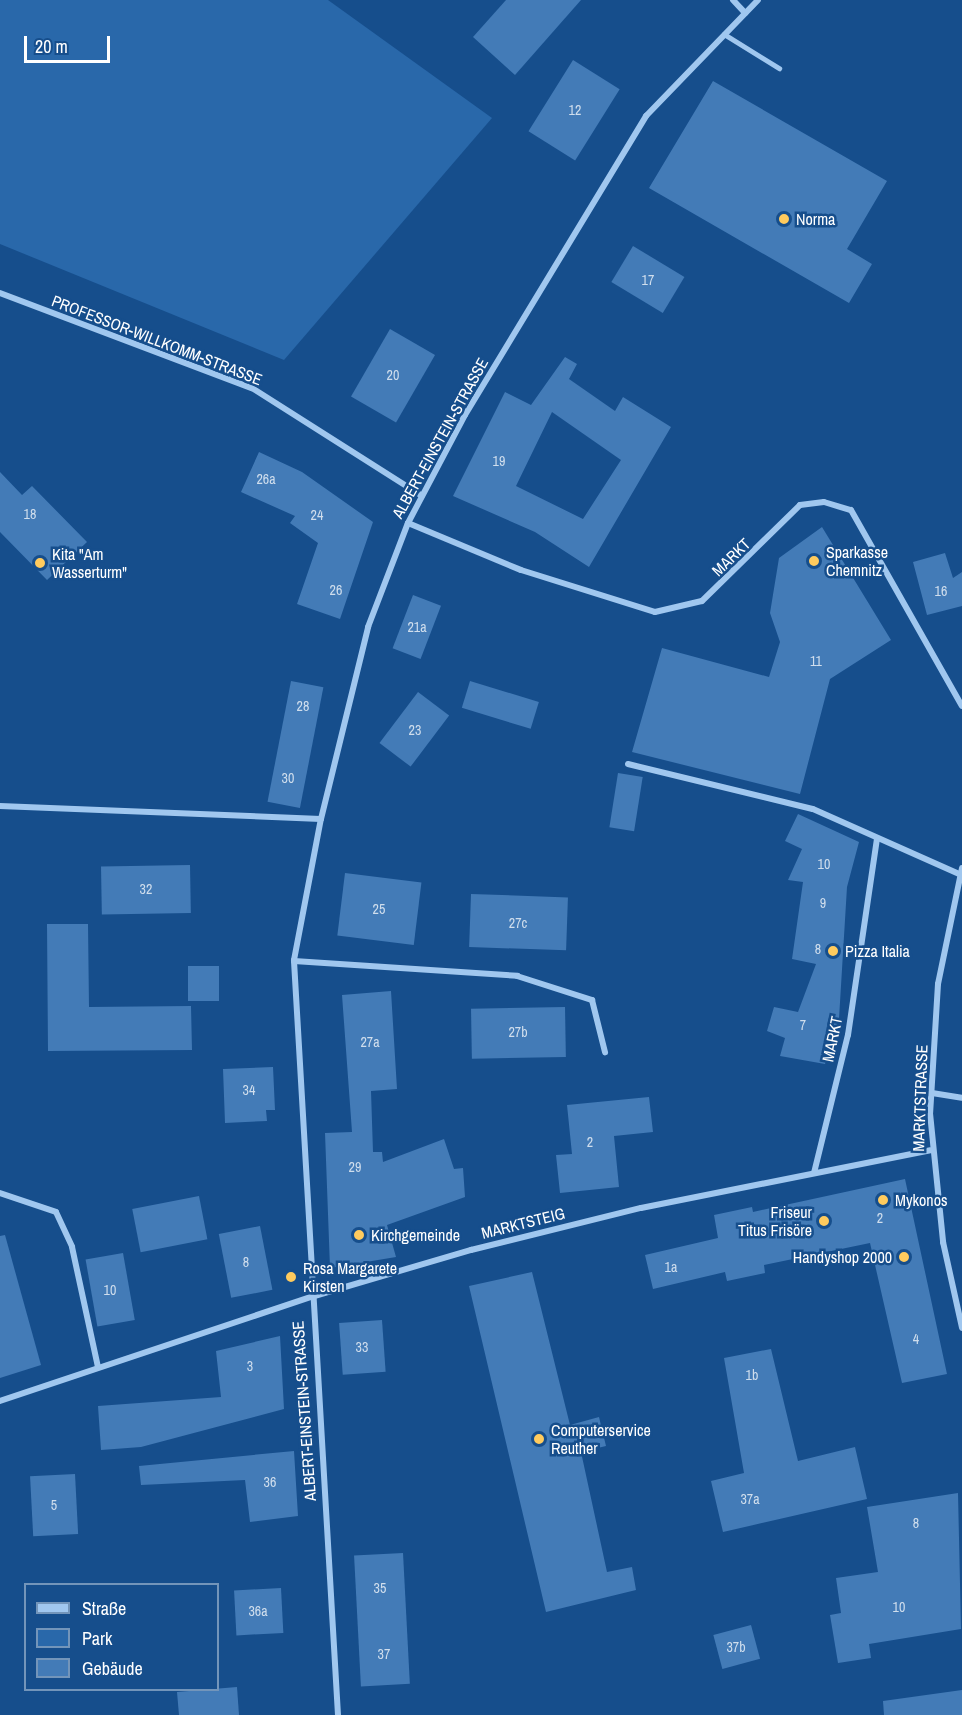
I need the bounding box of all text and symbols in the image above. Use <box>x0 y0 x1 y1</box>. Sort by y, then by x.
scale bar <box>27 24 112 62</box>
text: 20 m <box>35 34 68 59</box>
house number: 12 <box>569 102 581 118</box>
place label: Norma <box>796 209 835 229</box>
marker: Norma <box>777 212 791 226</box>
house number: 17 <box>642 272 654 288</box>
street label: PROFESSOR-WILLKOMM-STRASSE <box>49 291 265 389</box>
street label: ALBERT-EINSTEIN-STRASSE <box>388 354 492 522</box>
house number: 20 <box>387 367 399 383</box>
house number: 19 <box>493 453 505 469</box>
house number: 26a <box>256 471 276 487</box>
house number: 18 <box>24 506 36 522</box>
house number: 24 <box>311 507 323 523</box>
street label: MARKT <box>708 534 754 580</box>
place label: Sparkasse Chemnitz <box>826 542 888 580</box>
place label: Kita "Am Wasserturm" <box>52 544 127 582</box>
marker: Sparkasse Chemnitz <box>807 554 821 568</box>
marker: Kita "Am Wasserturm" <box>33 556 47 570</box>
house number: 26 <box>330 582 342 598</box>
house number: 16 <box>935 583 947 599</box>
house number: 21a <box>407 619 427 635</box>
house number: 11 <box>810 653 822 669</box>
house number: 28 <box>297 698 309 714</box>
house number: 23 <box>409 722 421 738</box>
house number: 30 <box>282 770 294 786</box>
house number: 10 <box>818 856 830 872</box>
house number: 32 <box>140 881 152 897</box>
house number: 9 <box>820 895 826 911</box>
house number: 25 <box>373 901 385 917</box>
house number: 27c <box>509 915 527 931</box>
house number: 8 <box>815 941 821 957</box>
place label: Pizza Italia <box>845 941 910 961</box>
marker: Pizza Italia <box>826 944 840 958</box>
street label: MARKT <box>818 1015 846 1063</box>
house number: 7 <box>800 1017 806 1033</box>
house number: 27b <box>508 1024 528 1040</box>
house number: 27a <box>360 1034 380 1050</box>
street label: MARKTSTRASSE <box>909 1044 931 1152</box>
house number: 34 <box>243 1082 255 1098</box>
house number: 2 <box>587 1134 593 1150</box>
house number: 29 <box>349 1159 361 1175</box>
place label: Mykonos <box>895 1190 947 1210</box>
marker: Mykonos <box>876 1193 890 1207</box>
place label: Friseur Titus Frisöre <box>738 1202 812 1240</box>
street label: MARKTSTEIG <box>479 1203 567 1243</box>
house number: 2 <box>877 1210 883 1226</box>
marker: Friseur Titus Frisöre <box>817 1214 831 1228</box>
place label: Kirchgemeinde <box>371 1225 460 1245</box>
marker: Kirchgemeinde <box>352 1228 366 1242</box>
place label: Handyshop 2000 <box>793 1247 892 1267</box>
marker: Handyshop 2000 <box>897 1250 911 1264</box>
house number: 8 <box>243 1254 249 1270</box>
place label: Rosa Margarete Kirsten <box>303 1258 397 1296</box>
house number: 1a <box>665 1259 677 1275</box>
marker: Rosa Margarete Kirsten <box>284 1270 298 1284</box>
house number: 10 <box>104 1282 116 1298</box>
street label: ALBERT-EINSTEIN-STRASSE <box>288 1320 320 1502</box>
house number: 4 <box>913 1331 919 1347</box>
house number: 33 <box>356 1339 368 1355</box>
house number: 3 <box>247 1358 253 1374</box>
house number: 1b <box>746 1367 758 1383</box>
place label: Computerservice Reuther <box>551 1420 651 1458</box>
marker: Computerservice Reuther <box>532 1432 546 1446</box>
house number: 36 <box>264 1474 276 1490</box>
house number: 37a <box>740 1491 760 1507</box>
house number: 5 <box>51 1497 57 1513</box>
house number: 8 <box>913 1515 919 1531</box>
house number: 35 <box>374 1580 386 1596</box>
legend <box>24 1583 219 1691</box>
text: Straße <box>82 1596 126 1621</box>
house number: 10 <box>893 1599 905 1615</box>
house number: 36a <box>248 1603 268 1619</box>
text: Park <box>82 1626 112 1651</box>
house number: 37b <box>726 1639 746 1655</box>
house number: 37 <box>378 1646 390 1662</box>
text: Gebäude <box>82 1656 143 1681</box>

